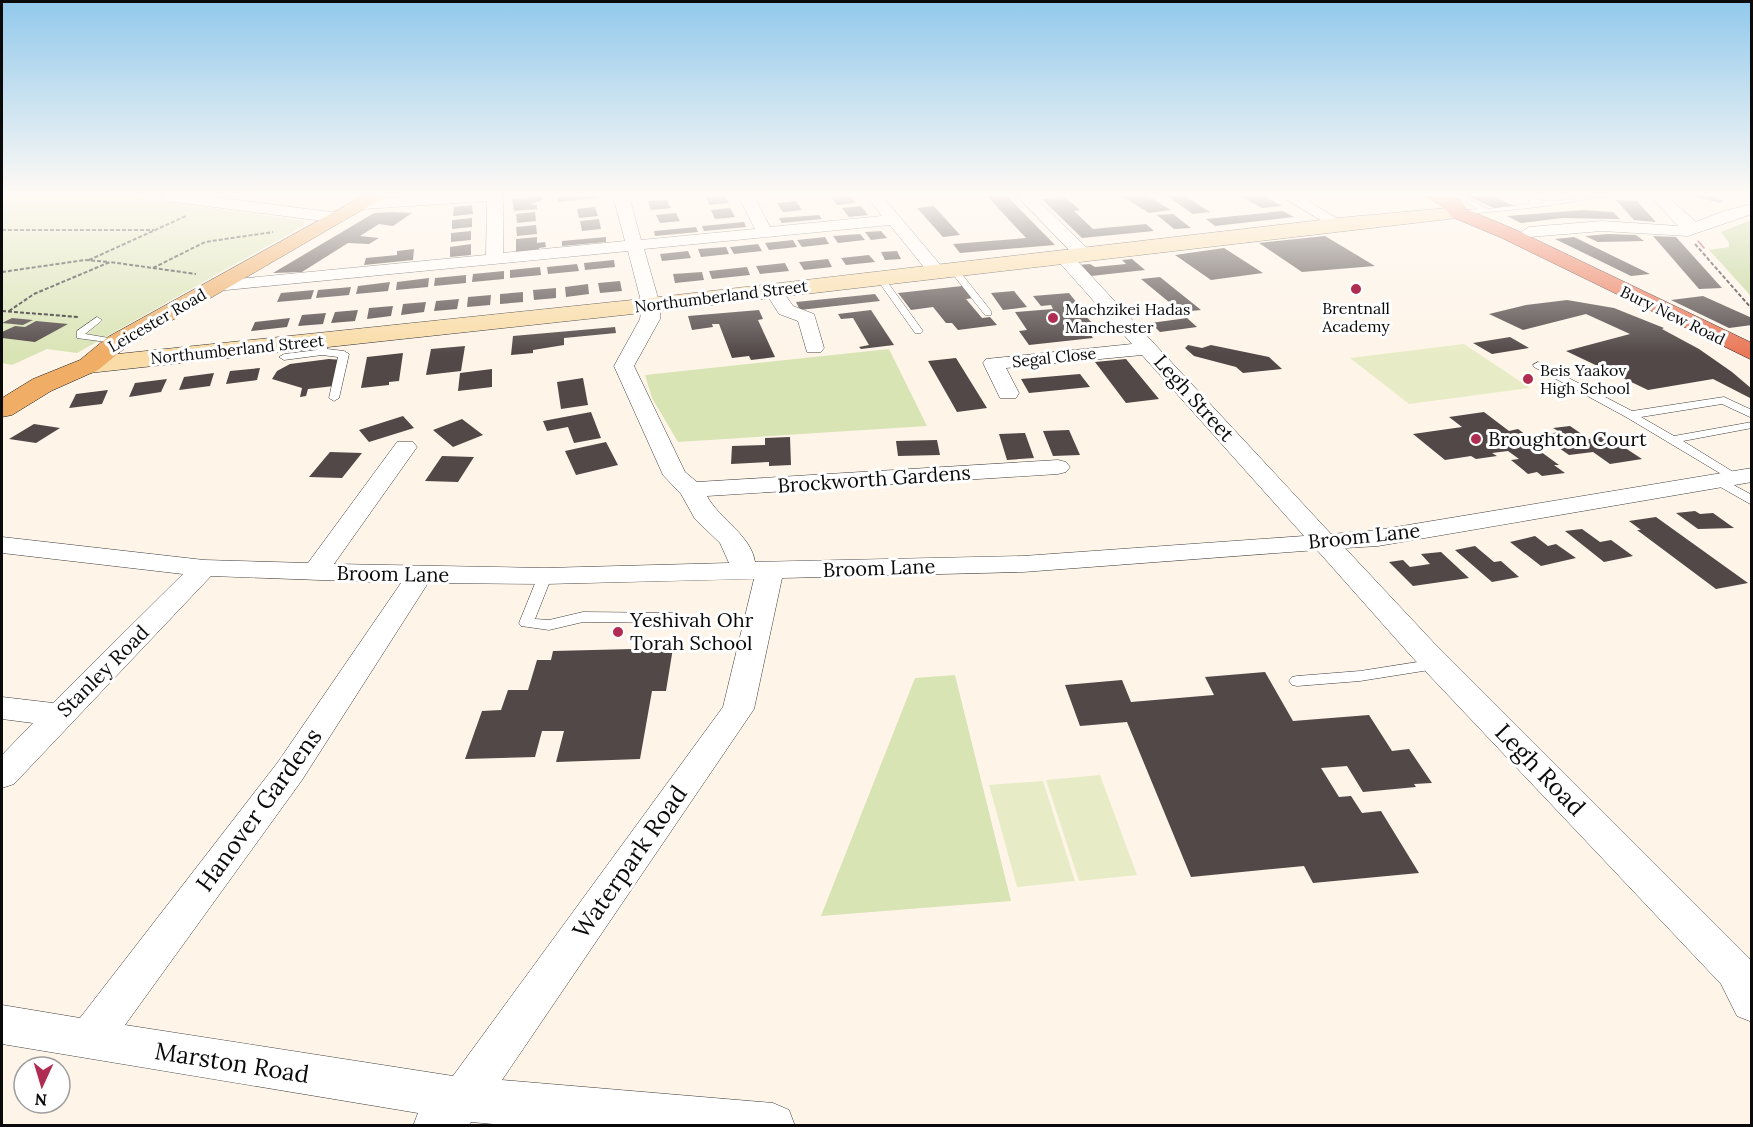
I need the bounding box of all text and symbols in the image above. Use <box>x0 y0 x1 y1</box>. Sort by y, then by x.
street label: Northumberland Street <box>633 275 810 317</box>
street label: Bury New Road <box>1617 281 1729 349</box>
marker: Brentnall Academy <box>1349 282 1363 296</box>
street label: Leicester Road <box>104 284 210 356</box>
place label: Brentnall Academy <box>1321 298 1390 336</box>
place label: Machzikei Hadas Manchester <box>1065 299 1190 337</box>
marker: Machzikei Hadas Manchester <box>1046 311 1060 325</box>
street label: Northumberland Street <box>149 330 326 368</box>
street label: Segal Close <box>1011 343 1097 371</box>
street label: Legh Street <box>1149 349 1240 446</box>
place label: Beis Yaakov High School <box>1540 360 1630 398</box>
marker: Beis Yaakov High School <box>1521 372 1535 386</box>
place label: Broughton Court <box>1488 426 1647 451</box>
marker: Broughton Court <box>1469 432 1483 446</box>
street label: Brockworth Gardens <box>777 459 971 498</box>
street label: Broom Lane <box>1307 517 1421 554</box>
street label: Broom Lane <box>822 553 936 582</box>
street label: Broom Lane <box>336 560 450 587</box>
place label: Yeshivah Ohr Torah School <box>629 607 754 655</box>
street label: Stanley Road <box>51 619 154 722</box>
marker: Yeshivah Ohr Torah School <box>611 625 625 639</box>
street label: Legh Road <box>1489 717 1592 823</box>
street label: Hanover Gardens <box>189 722 328 898</box>
street label: Waterpark Road <box>565 779 694 944</box>
street label: Marston Road <box>153 1035 311 1090</box>
north arrow <box>12 1055 72 1115</box>
text: N <box>34 1090 48 1110</box>

